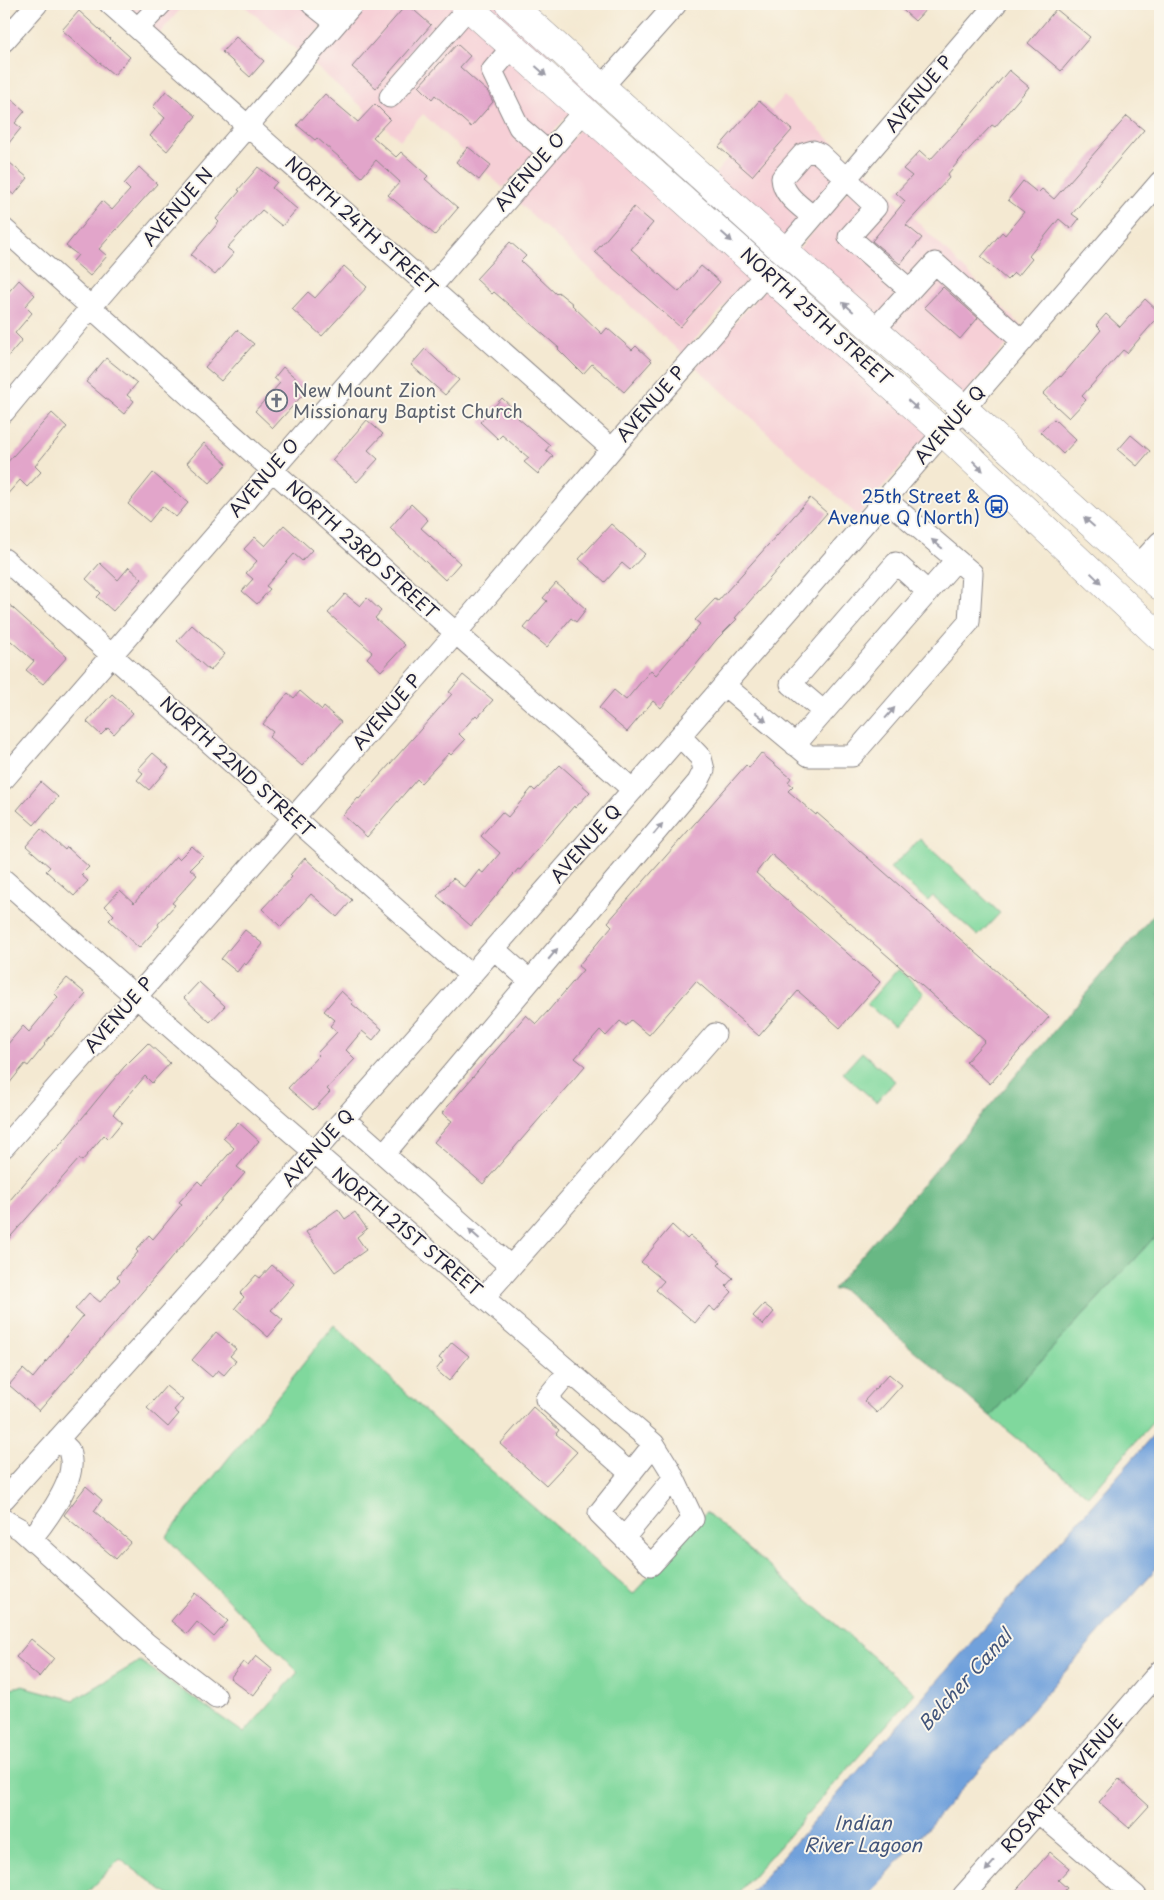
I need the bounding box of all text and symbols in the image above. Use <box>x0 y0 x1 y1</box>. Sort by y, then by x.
street label: AVENUE P <box>878 49 958 137</box>
one-way arrow <box>534 65 546 77</box>
street label: AVENUE O <box>487 126 571 216</box>
street label: NORTH 24TH STREET <box>280 149 445 301</box>
street label: AVENUE N <box>135 161 219 251</box>
one-way arrow <box>721 232 734 243</box>
street label: NORTH 25TH STREET <box>735 240 899 392</box>
one-way arrow <box>842 302 855 313</box>
street label: AVENUE P <box>609 359 691 447</box>
place label: New Mount Zion Missionary Baptist Church <box>293 376 523 424</box>
street label: AVENUE Q <box>907 379 991 469</box>
church icon: New Mount Zion Missionary Baptist Church <box>265 389 289 413</box>
one-way arrow <box>906 399 918 411</box>
street label: AVENUE O <box>221 432 305 522</box>
one-way arrow <box>972 460 984 472</box>
street label: NORTH 23RD STREET <box>281 473 446 625</box>
place label: 25th Street & Avenue Q (North) <box>827 482 980 530</box>
bus stop icon: 25th Street & Avenue Q (North) <box>984 495 1008 519</box>
one-way arrow <box>1084 516 1096 528</box>
one-way arrow <box>930 538 943 549</box>
one-way arrow <box>1090 572 1102 584</box>
street label: AVENUE P <box>345 667 427 755</box>
street label: NORTH 22ND STREET <box>155 689 322 843</box>
one-way arrow <box>884 706 895 719</box>
one-way arrow <box>754 711 767 722</box>
street label: AVENUE Q <box>543 798 627 888</box>
one-way arrow <box>652 824 664 836</box>
one-way arrow <box>548 947 559 960</box>
street label: AVENUE P <box>77 970 159 1058</box>
street label: AVENUE Q <box>275 1102 359 1192</box>
street label: NORTH 21ST STREET <box>327 1160 490 1302</box>
one-way arrow <box>468 1228 480 1240</box>
water label: Belcher Canal <box>911 1620 1019 1736</box>
street label: ROSARITA AVENUE <box>993 1708 1128 1858</box>
water label: Indian River Lagoon <box>804 1808 924 1858</box>
one-way arrow <box>984 1859 996 1871</box>

